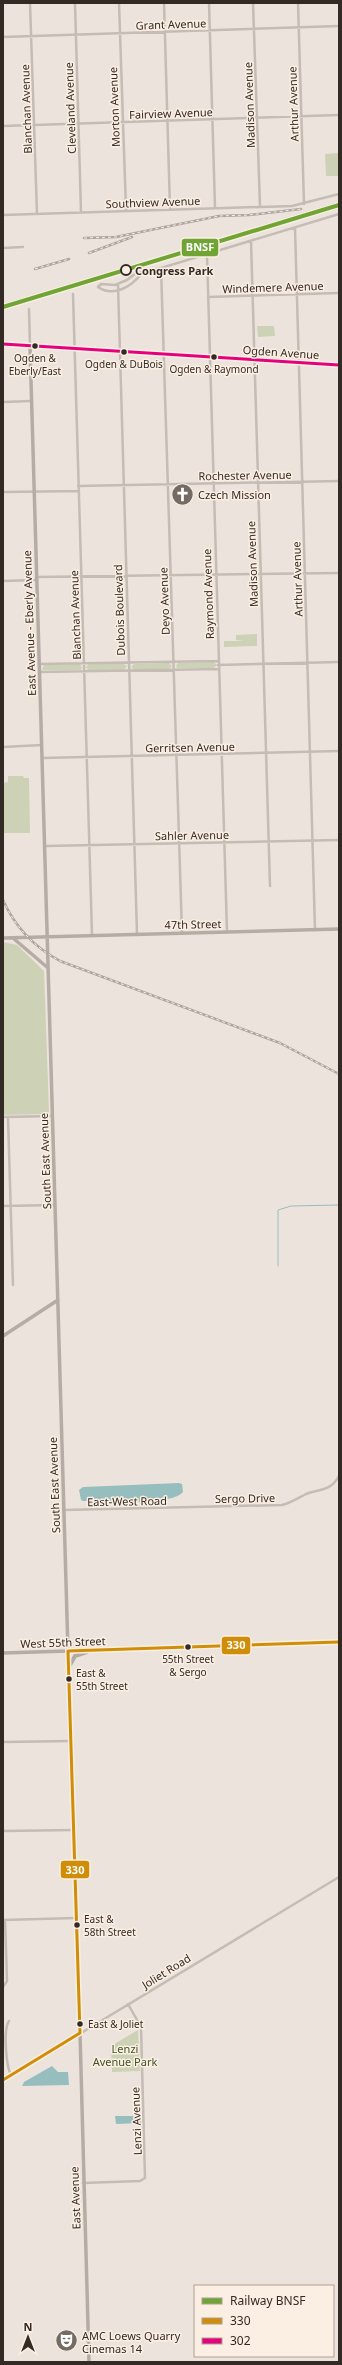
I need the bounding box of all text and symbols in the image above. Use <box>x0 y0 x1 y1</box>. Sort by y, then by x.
street label: Grant Avenue <box>135 15 207 33</box>
street label: Cleveland Avenue <box>61 62 79 154</box>
street label: Madison Avenue <box>240 62 258 148</box>
street label: Blanchan Avenue <box>17 64 35 154</box>
street label: Arthur Avenue <box>284 66 302 142</box>
street label: Morton Avenue <box>105 67 123 147</box>
street label: Fairview Avenue <box>129 104 213 122</box>
street label: Southview Avenue <box>105 193 201 211</box>
line badge: BNSF <box>181 238 219 257</box>
text: BNSF <box>186 239 214 254</box>
place label: Congress Park <box>135 263 214 278</box>
marker: Congress Park <box>120 264 132 276</box>
street label: Windemere Avenue <box>222 278 324 296</box>
marker: Ogden & Eberly/East <box>30 341 40 351</box>
street label: Ogden Avenue <box>242 342 320 362</box>
marker: Ogden & DuBois <box>119 347 129 357</box>
place label: Ogden & Eberly/East <box>9 351 62 378</box>
marker: Ogden & Raymond <box>209 352 219 362</box>
place label: Ogden & DuBois <box>85 357 163 371</box>
place label: Ogden & Raymond <box>169 362 259 376</box>
street label: Rochester Avenue <box>198 467 292 483</box>
church icon: Czech Mission <box>169 481 195 507</box>
place label: Czech Mission <box>198 487 271 502</box>
street label: Madison Avenue <box>243 521 261 607</box>
street label: Arthur Avenue <box>288 541 306 617</box>
street label: Raymond Avenue <box>199 548 217 640</box>
street label: East Avenue - Eberly Avenue <box>19 550 39 696</box>
street label: Dubois Boulevard <box>110 564 128 656</box>
street label: Deyo Avenue <box>155 567 173 635</box>
street label: Blanchan Avenue <box>66 570 84 660</box>
street label: Gerritsen Avenue <box>145 739 235 755</box>
street label: Sahler Avenue <box>155 827 229 843</box>
street label: 47th Street <box>164 916 222 932</box>
street label: South East Avenue <box>36 1113 54 1209</box>
street label: South East Avenue <box>45 1437 63 1533</box>
street label: Sergo Drive <box>215 1490 275 1506</box>
street label: East-West Road <box>87 1493 167 1509</box>
street label: West 55th Street <box>20 1633 106 1651</box>
line badge: 330 <box>221 1636 251 1655</box>
text: 330 <box>227 1637 245 1652</box>
marker: 55th Street & Sergo <box>183 1642 193 1652</box>
place label: 55th Street & Sergo <box>162 1652 214 1679</box>
place label: East & 55th Street <box>76 1666 128 1693</box>
marker: East & 55th Street <box>64 1674 74 1684</box>
line badge: 330 <box>60 1860 90 1879</box>
text: 330 <box>66 1862 84 1877</box>
place label: East & 58th Street <box>84 1912 136 1939</box>
marker: East & 58th Street <box>72 1920 82 1930</box>
street label: Joliet Road <box>138 1950 193 1992</box>
place label: East & Joliet <box>88 2017 144 2031</box>
marker: East & Joliet <box>75 2019 85 2029</box>
park label: Lenzi Avenue Park <box>93 2041 157 2069</box>
street label: Lenzi Avenue <box>127 2087 145 2155</box>
street label: East Avenue <box>66 2166 84 2230</box>
legend <box>194 2285 334 2357</box>
text: Railway BNSF <box>230 2292 306 2309</box>
text: 330 <box>230 2312 251 2329</box>
north arrow <box>8 2317 48 2357</box>
text: N <box>24 2319 32 2334</box>
theatre icon: AMC Loews Quarry Cinemas 14 <box>53 2328 79 2354</box>
place label: AMC Loews Quarry Cinemas 14 <box>82 2328 181 2356</box>
text: 302 <box>230 2332 251 2349</box>

